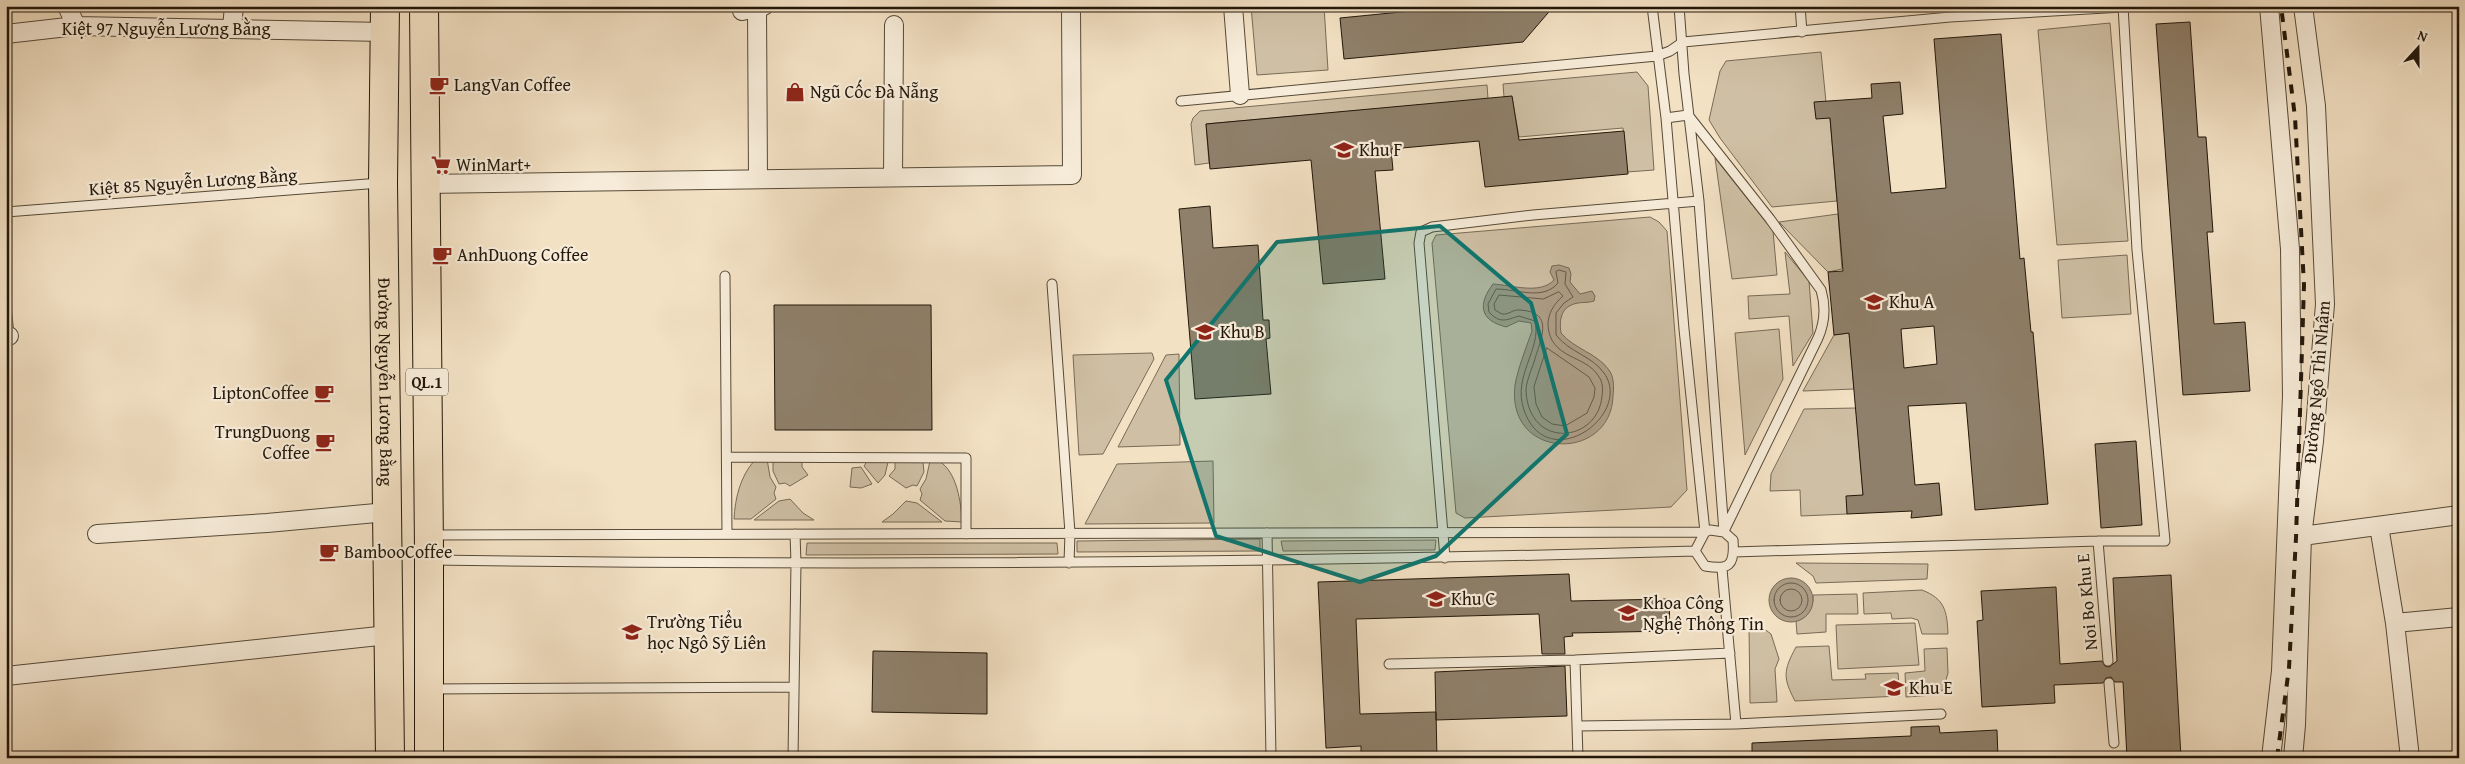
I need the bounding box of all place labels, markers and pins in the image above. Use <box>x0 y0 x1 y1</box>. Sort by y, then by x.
place label: LangVan Coffee <box>454 71 571 98</box>
cafe icon: LangVan Coffee <box>428 74 450 96</box>
place label: Ngũ Cốc Đà Nẵng <box>810 78 938 105</box>
shop icon: Ngũ Cốc Đà Nẵng <box>784 81 806 103</box>
place label: Khu F <box>1359 136 1402 163</box>
school or university icon: Khu F <box>1333 139 1355 161</box>
place label: WinMart+ <box>456 151 531 178</box>
supermarket icon: WinMart+ <box>430 154 452 176</box>
place label: AnhDuong Coffee <box>457 241 588 268</box>
cafe icon: AnhDuong Coffee <box>431 244 453 266</box>
place label: Khu A <box>1889 288 1934 315</box>
school or university icon: Khu A <box>1863 291 1885 313</box>
place label: Khu B <box>1220 318 1265 345</box>
school or university icon: Khu B <box>1194 321 1216 343</box>
place label: LiptonCoffee <box>212 379 309 406</box>
cafe icon: LiptonCoffee <box>313 382 335 404</box>
place label: TrungDuong Coffee <box>215 418 310 466</box>
cafe icon: TrungDuong Coffee <box>314 431 336 453</box>
place label: BambooCoffee <box>344 538 453 565</box>
cafe icon: BambooCoffee <box>318 541 340 563</box>
place label: Khu C <box>1451 585 1495 612</box>
school or university icon: Khu C <box>1425 588 1447 610</box>
place label: Khoa Công Nghệ Thông Tin <box>1643 589 1764 637</box>
school or university icon: Khoa Công Nghệ Thông Tin <box>1617 602 1639 624</box>
place label: Trường Tiểu học Ngô Sỹ Liên <box>647 608 766 656</box>
school or university icon: Trường Tiểu học Ngô Sỹ Liên <box>621 621 643 643</box>
place label: Khu E <box>1909 674 1953 701</box>
school or university icon: Khu E <box>1883 677 1905 699</box>

